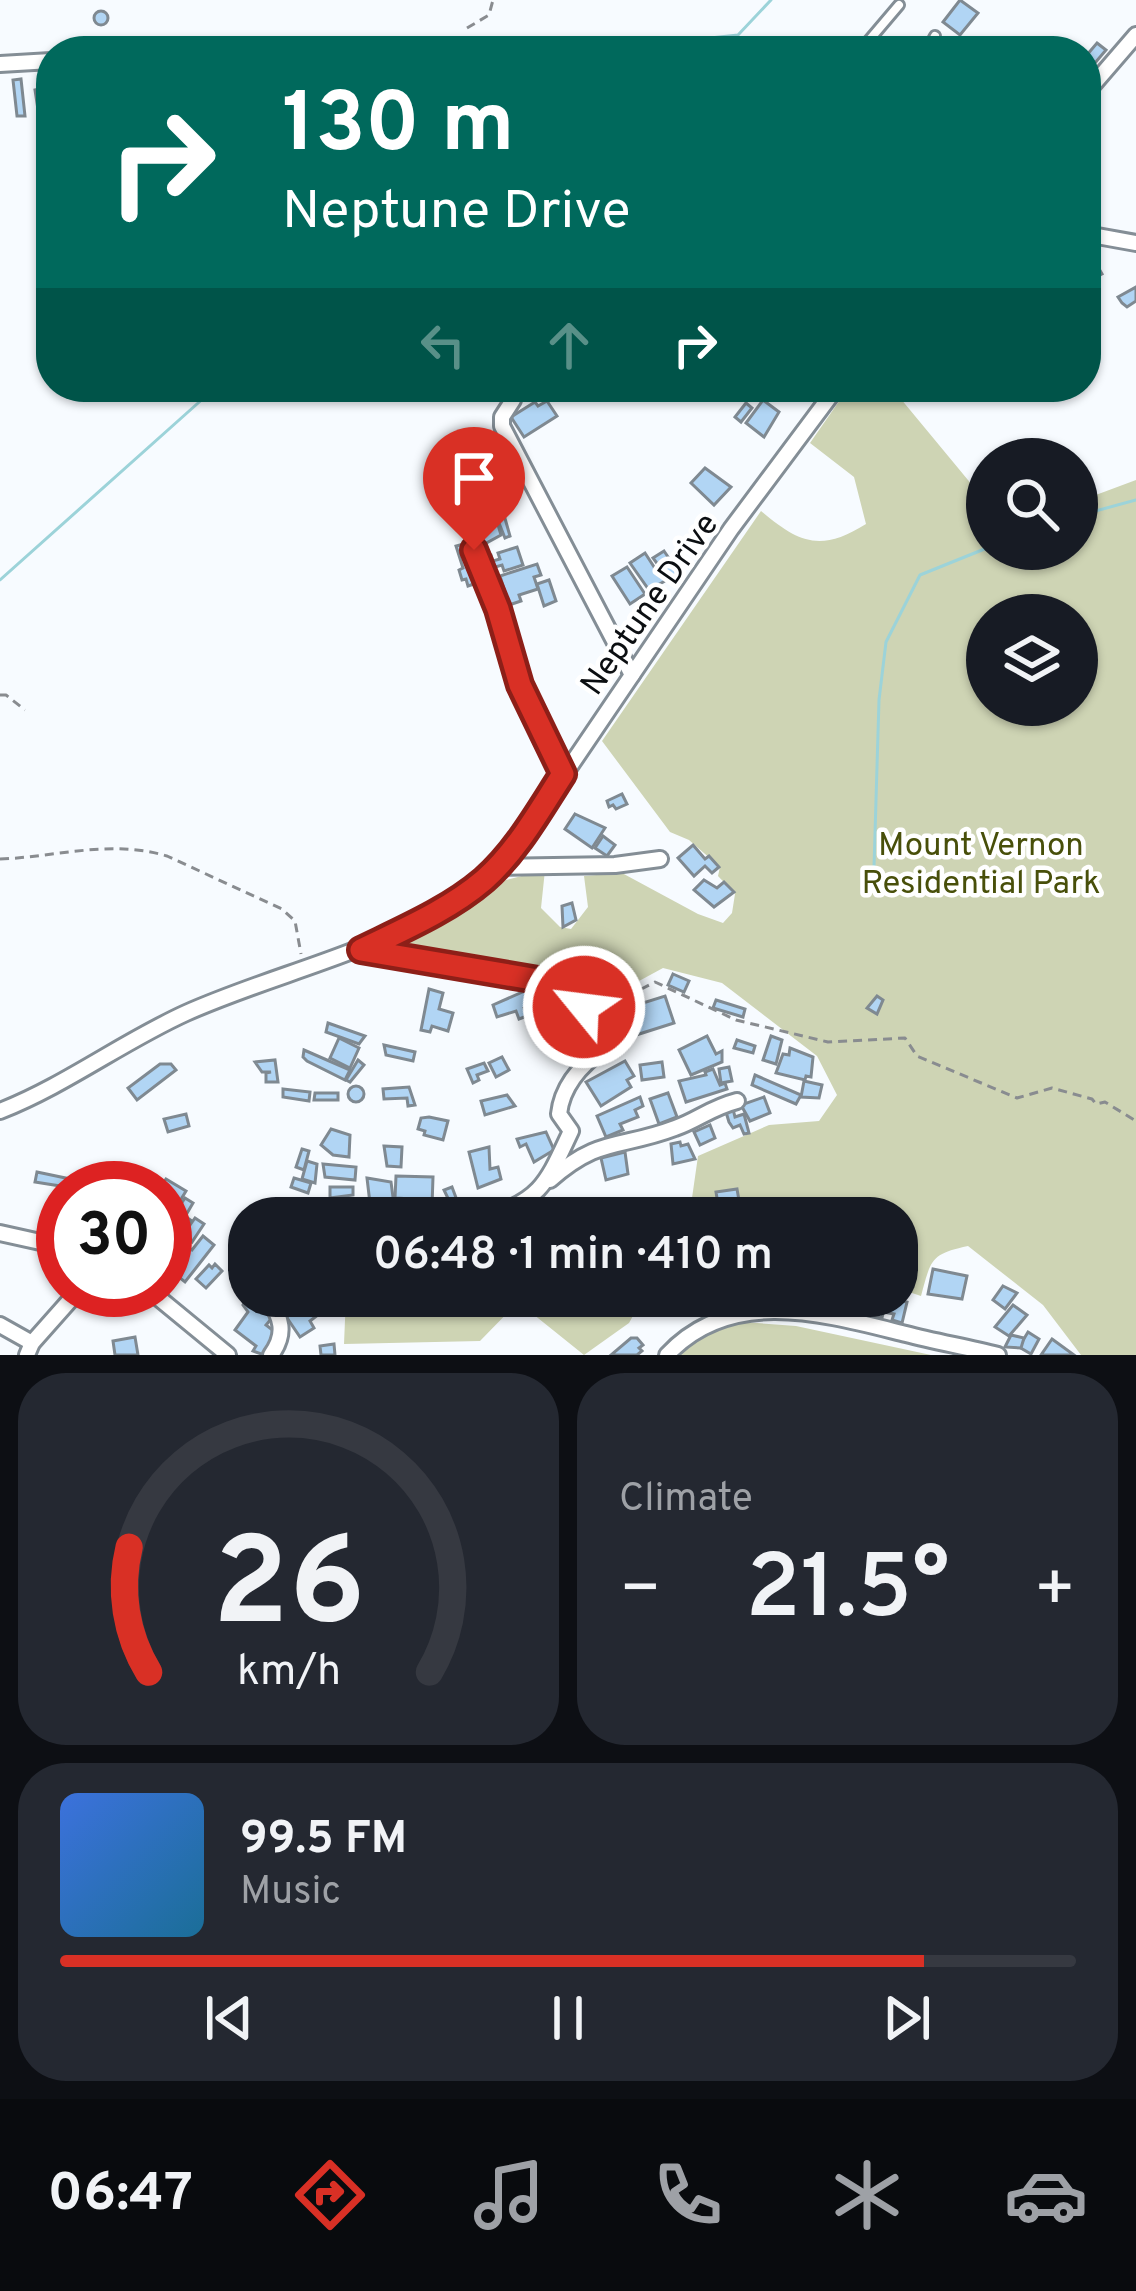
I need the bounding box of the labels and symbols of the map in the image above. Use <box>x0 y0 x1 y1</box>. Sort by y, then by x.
pin <box>423 427 525 550</box>
street label: Neptune Drive <box>573 506 730 705</box>
park label: Mount Vernon Residential Park <box>861 826 1101 906</box>
position arrow <box>521 944 647 1070</box>
speed limit sign: 30 <box>36 1161 192 1317</box>

